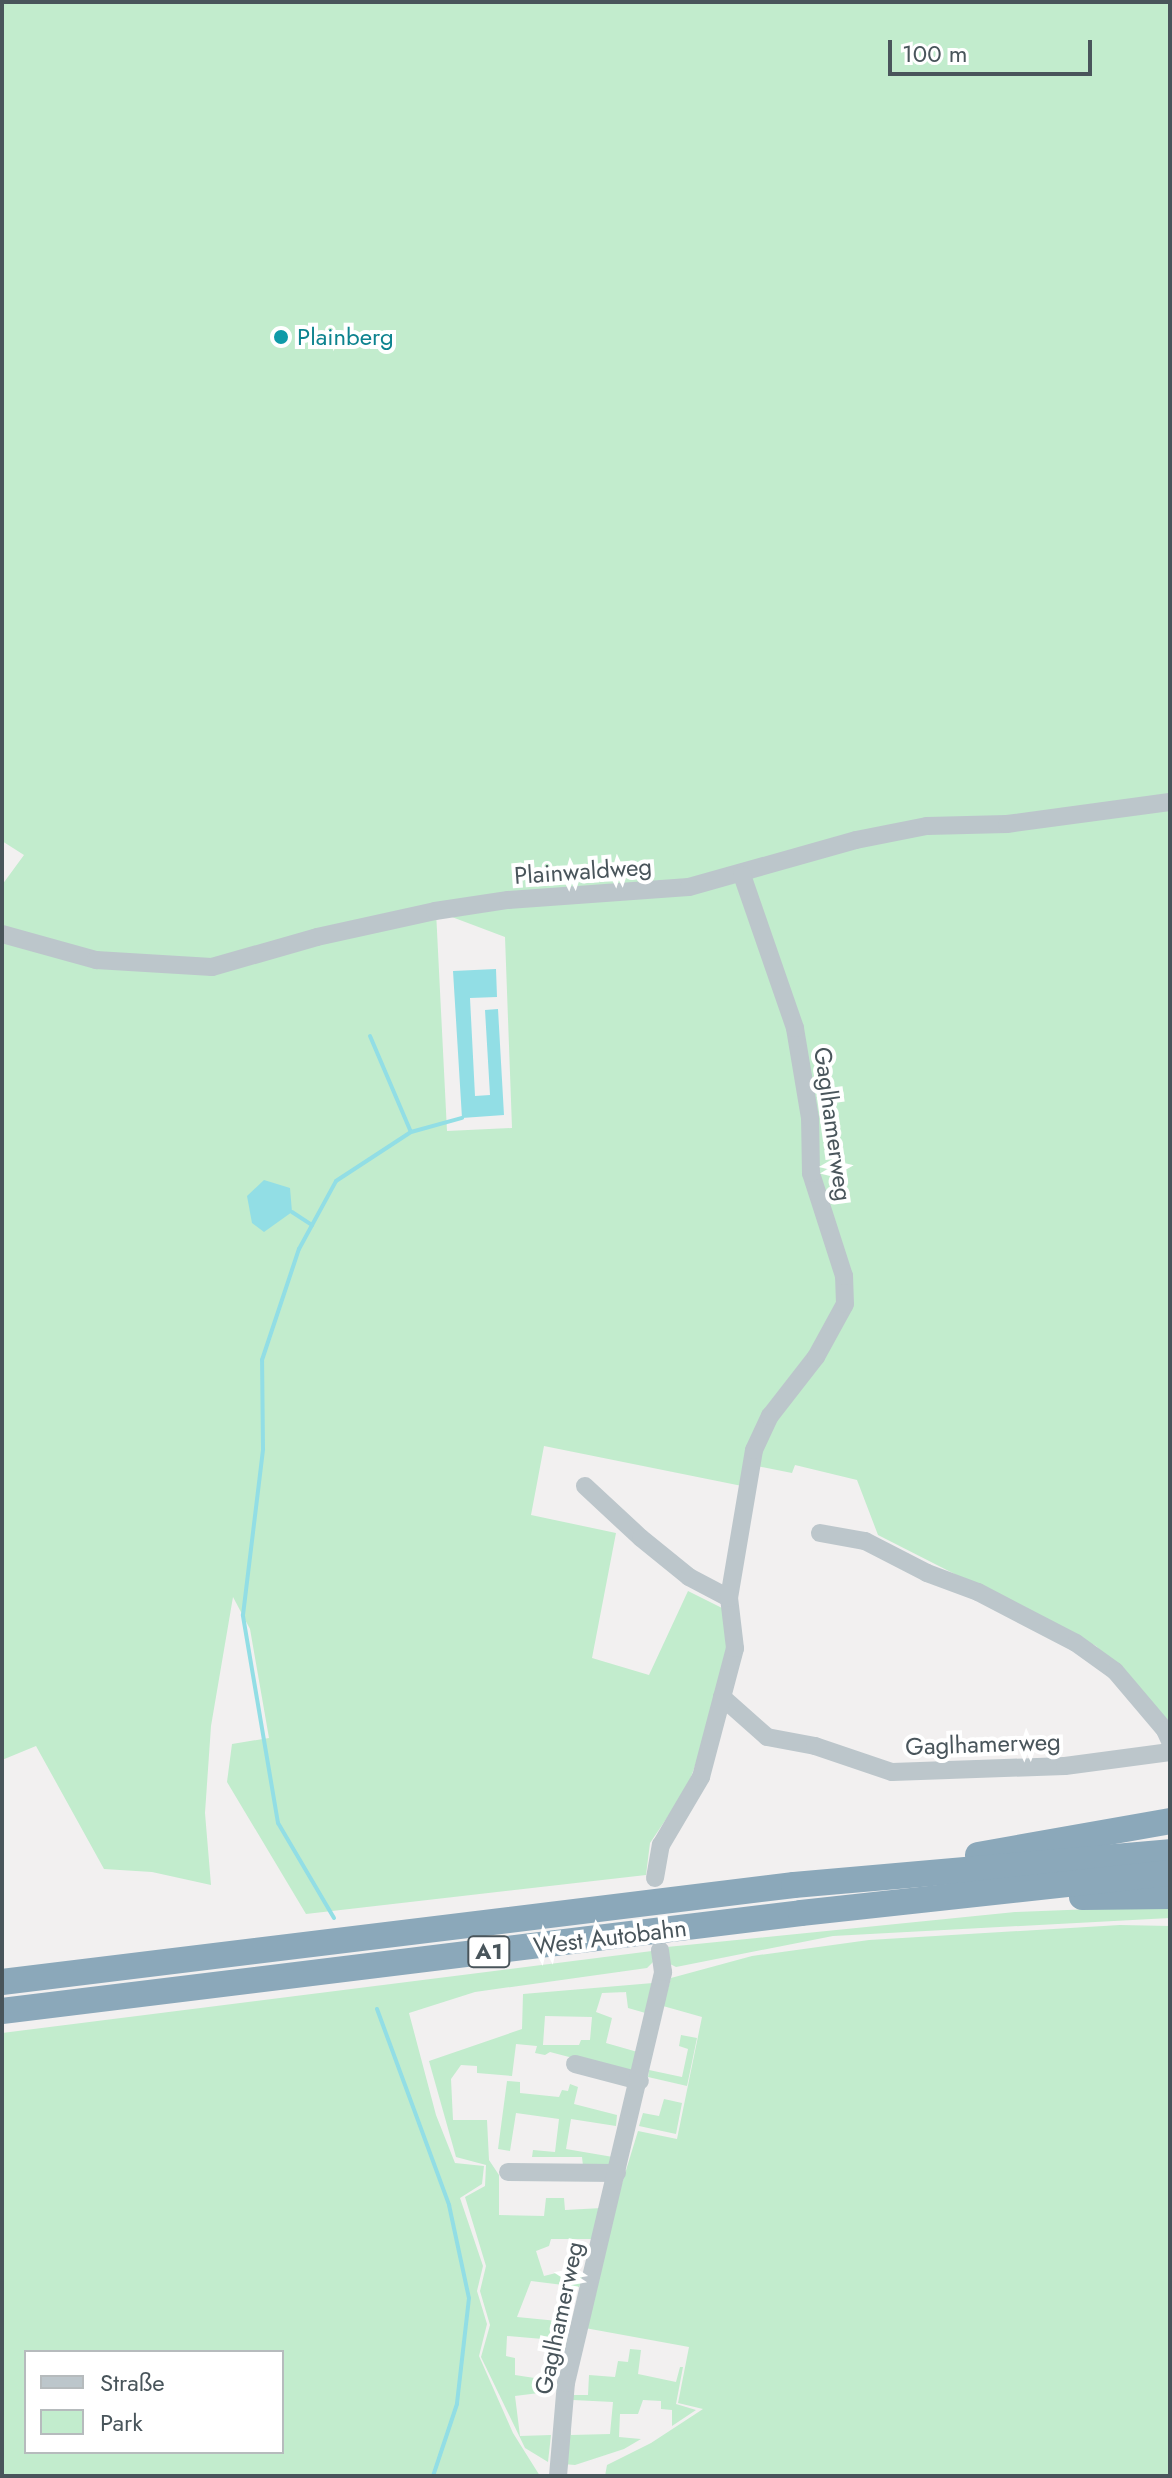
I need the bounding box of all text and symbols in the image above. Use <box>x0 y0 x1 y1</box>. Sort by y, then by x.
scale bar <box>892 24 1096 74</box>
text: 100 m <box>902 36 968 71</box>
place label: Plainberg <box>297 323 394 351</box>
marker: Plainberg <box>272 328 290 346</box>
street label: Plainwaldweg <box>513 852 653 890</box>
street label: Gaglhamerweg <box>808 1045 858 1203</box>
street label: Gaglhamerweg <box>905 1727 1061 1761</box>
street label: West Autobahn <box>532 1913 688 1961</box>
road number: A1 <box>467 1934 511 1970</box>
street label: Gaglhamerweg <box>529 2239 589 2397</box>
legend <box>24 2350 284 2454</box>
text: Straße <box>100 2365 165 2400</box>
text: Park <box>100 2405 143 2440</box>

